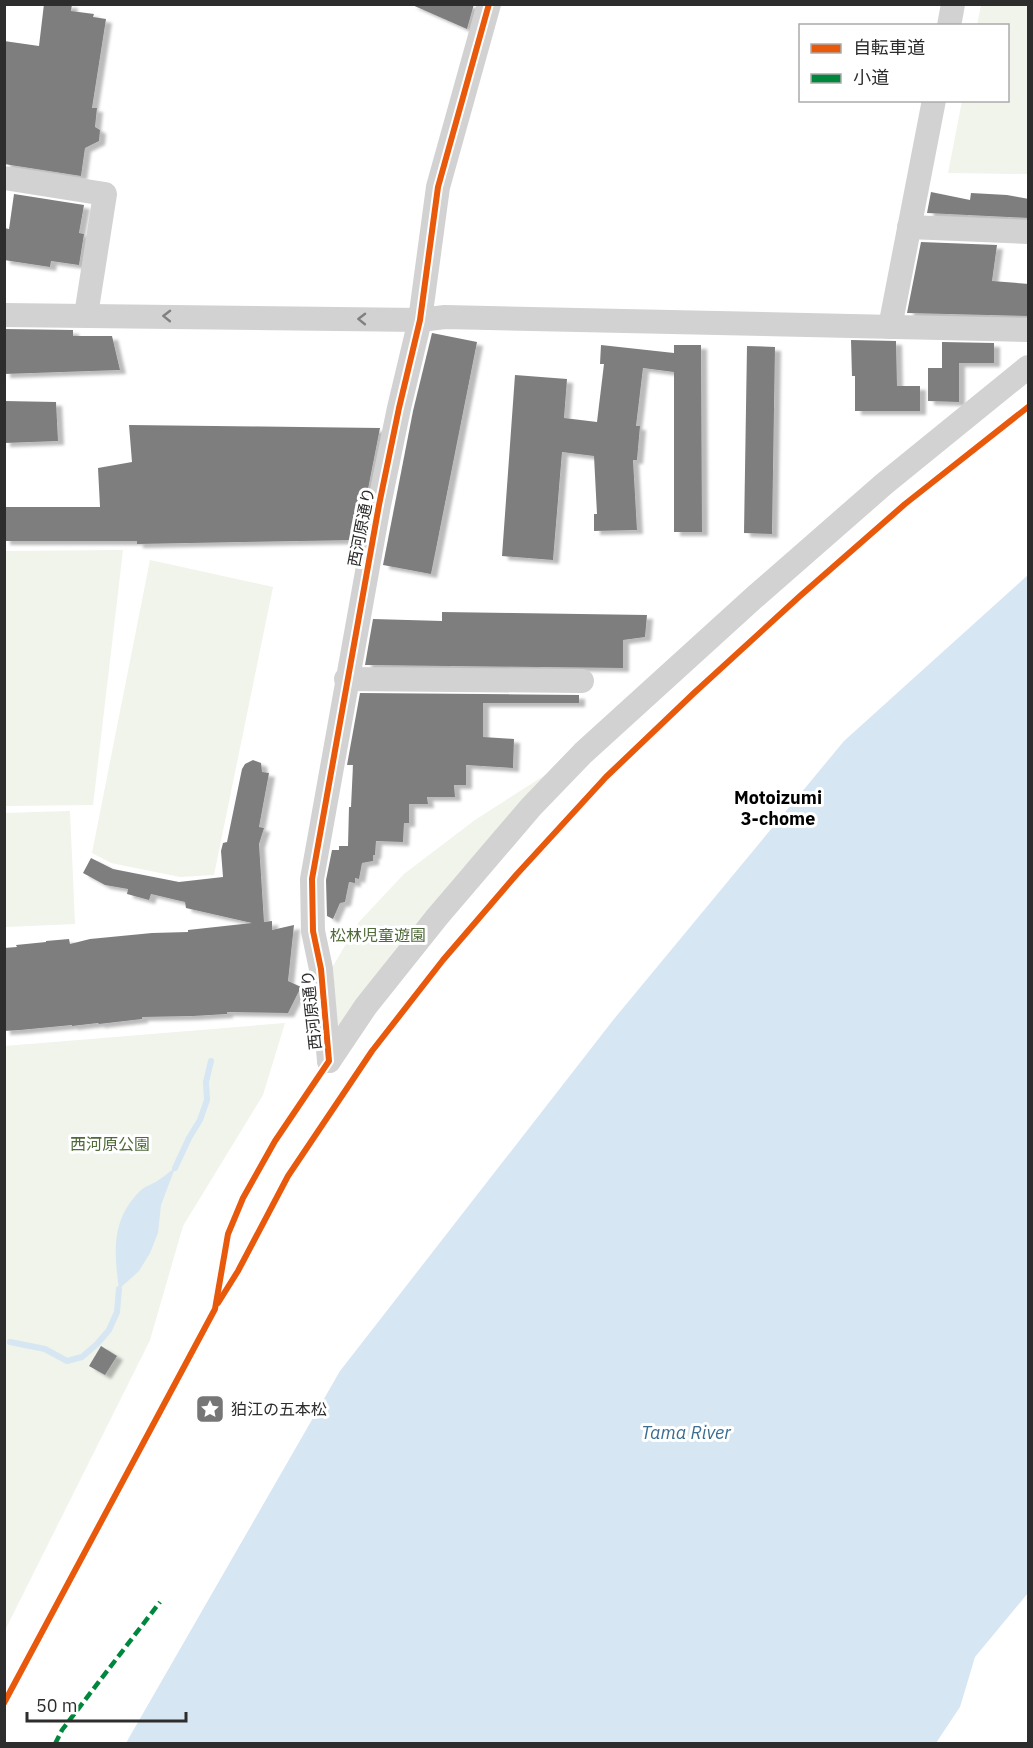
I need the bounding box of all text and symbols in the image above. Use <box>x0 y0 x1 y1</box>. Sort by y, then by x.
legend <box>799 24 1009 102</box>
text: 自転車道 <box>853 36 925 59</box>
text: 小道 <box>853 66 889 89</box>
one-way arrow <box>162 310 171 323</box>
one-way arrow <box>357 313 366 325</box>
street label: 西河原通り <box>344 486 378 568</box>
district label: Motoizumi 3-chome <box>734 786 822 830</box>
park label: 松林児童遊園 <box>330 925 426 945</box>
street label: 西河原通り <box>297 969 325 1051</box>
park label: 西河原公園 <box>70 1134 150 1154</box>
place icon: 狛江の五本松 <box>194 1393 226 1425</box>
place label: 狛江の五本松 <box>231 1399 327 1419</box>
water label: Tama River <box>641 1421 731 1444</box>
scale bar <box>27 1685 186 1723</box>
text: 50 m <box>36 1694 78 1717</box>

